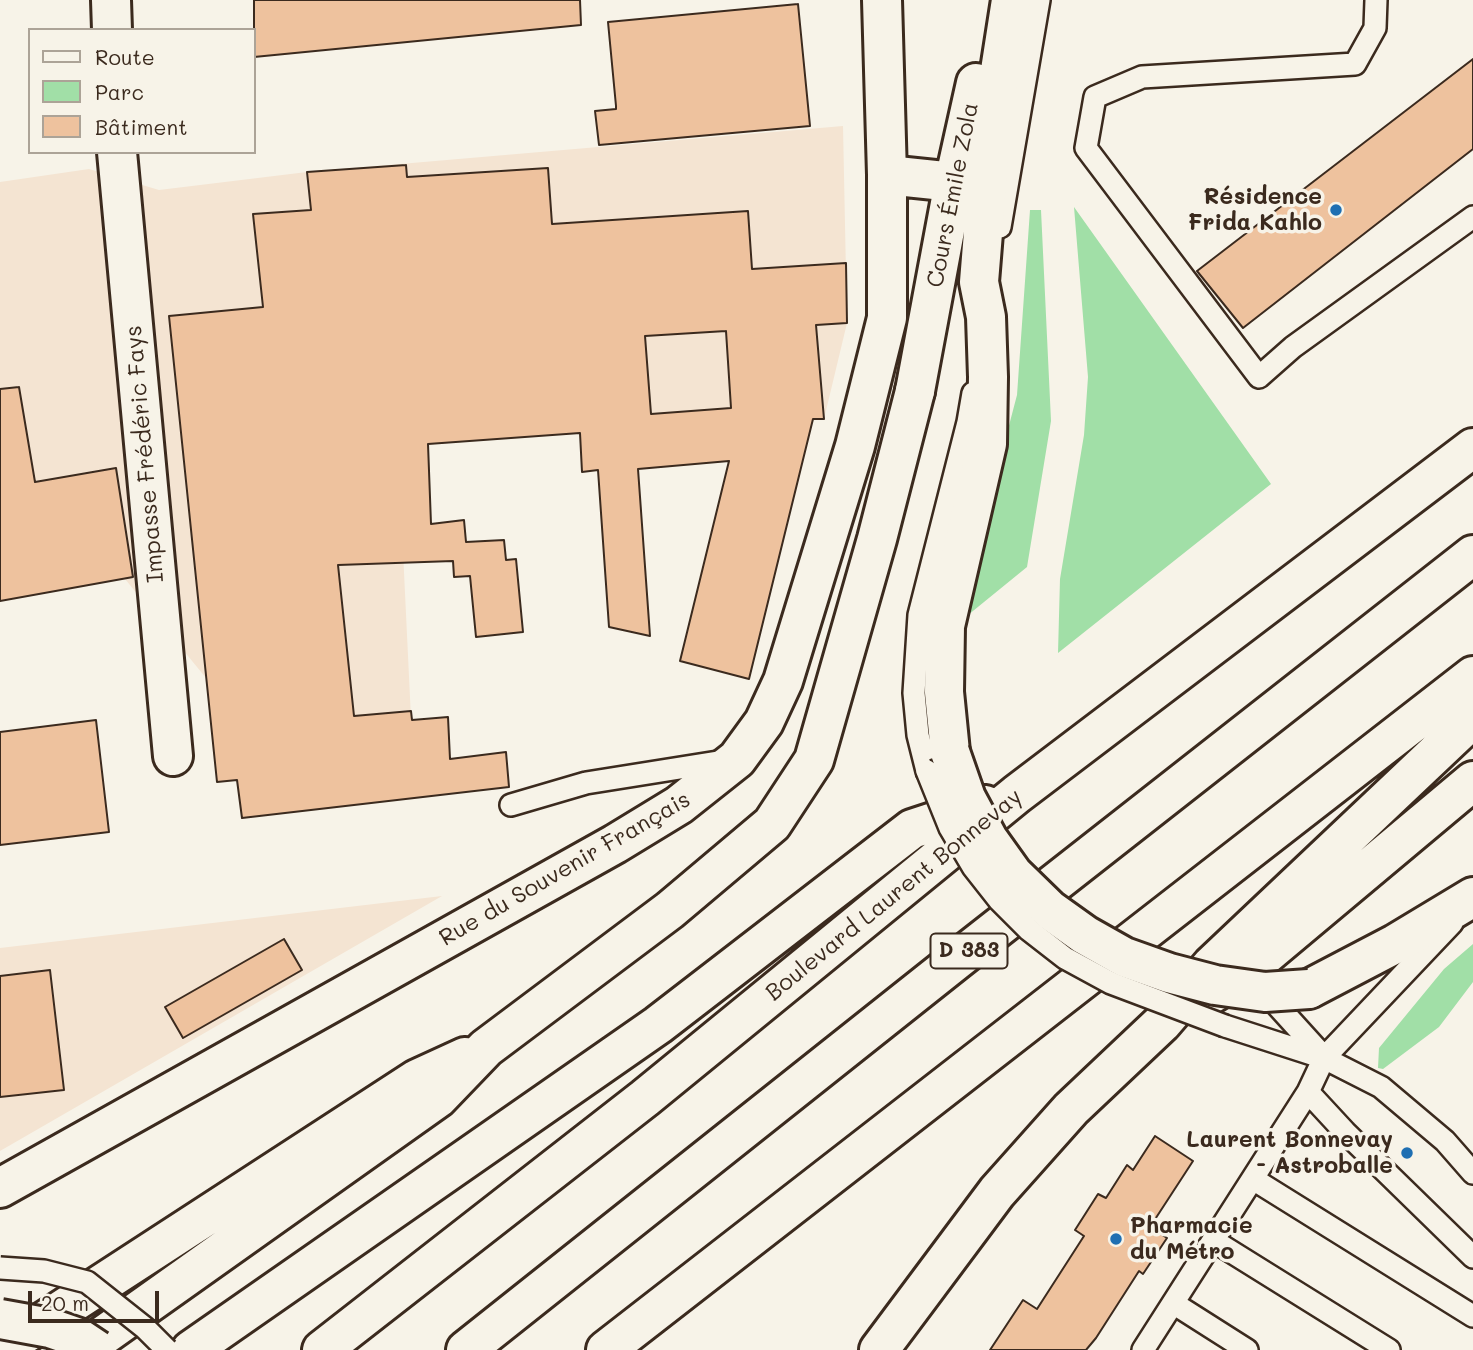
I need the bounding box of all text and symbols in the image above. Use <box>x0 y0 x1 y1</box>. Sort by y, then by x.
legend <box>28 28 256 154</box>
text: Route <box>95 43 155 70</box>
text: Parc <box>95 78 144 105</box>
street label: Cours Émile Zola <box>922 100 984 290</box>
text: Bâtiment <box>95 113 187 140</box>
place label: Résidence Frida Kahlo <box>1188 183 1322 237</box>
marker: Résidence Frida Kahlo <box>1328 202 1344 218</box>
street label: Impasse Frédéric Fays <box>120 324 170 584</box>
street label: Boulevard Laurent Bonnevay <box>760 783 1028 1007</box>
street label: Rue du Souvenir Français <box>435 786 695 952</box>
road number: D 383 <box>930 934 1007 968</box>
place label: Laurent Bonnevay - Astroballe <box>1186 1126 1393 1180</box>
marker: Laurent Bonnevay - Astroballe <box>1399 1145 1415 1161</box>
place label: Pharmacie du Métro <box>1130 1212 1253 1266</box>
marker: Pharmacie du Métro <box>1108 1231 1124 1247</box>
scale bar <box>32 1276 163 1320</box>
text: 20 m <box>41 1289 89 1316</box>

